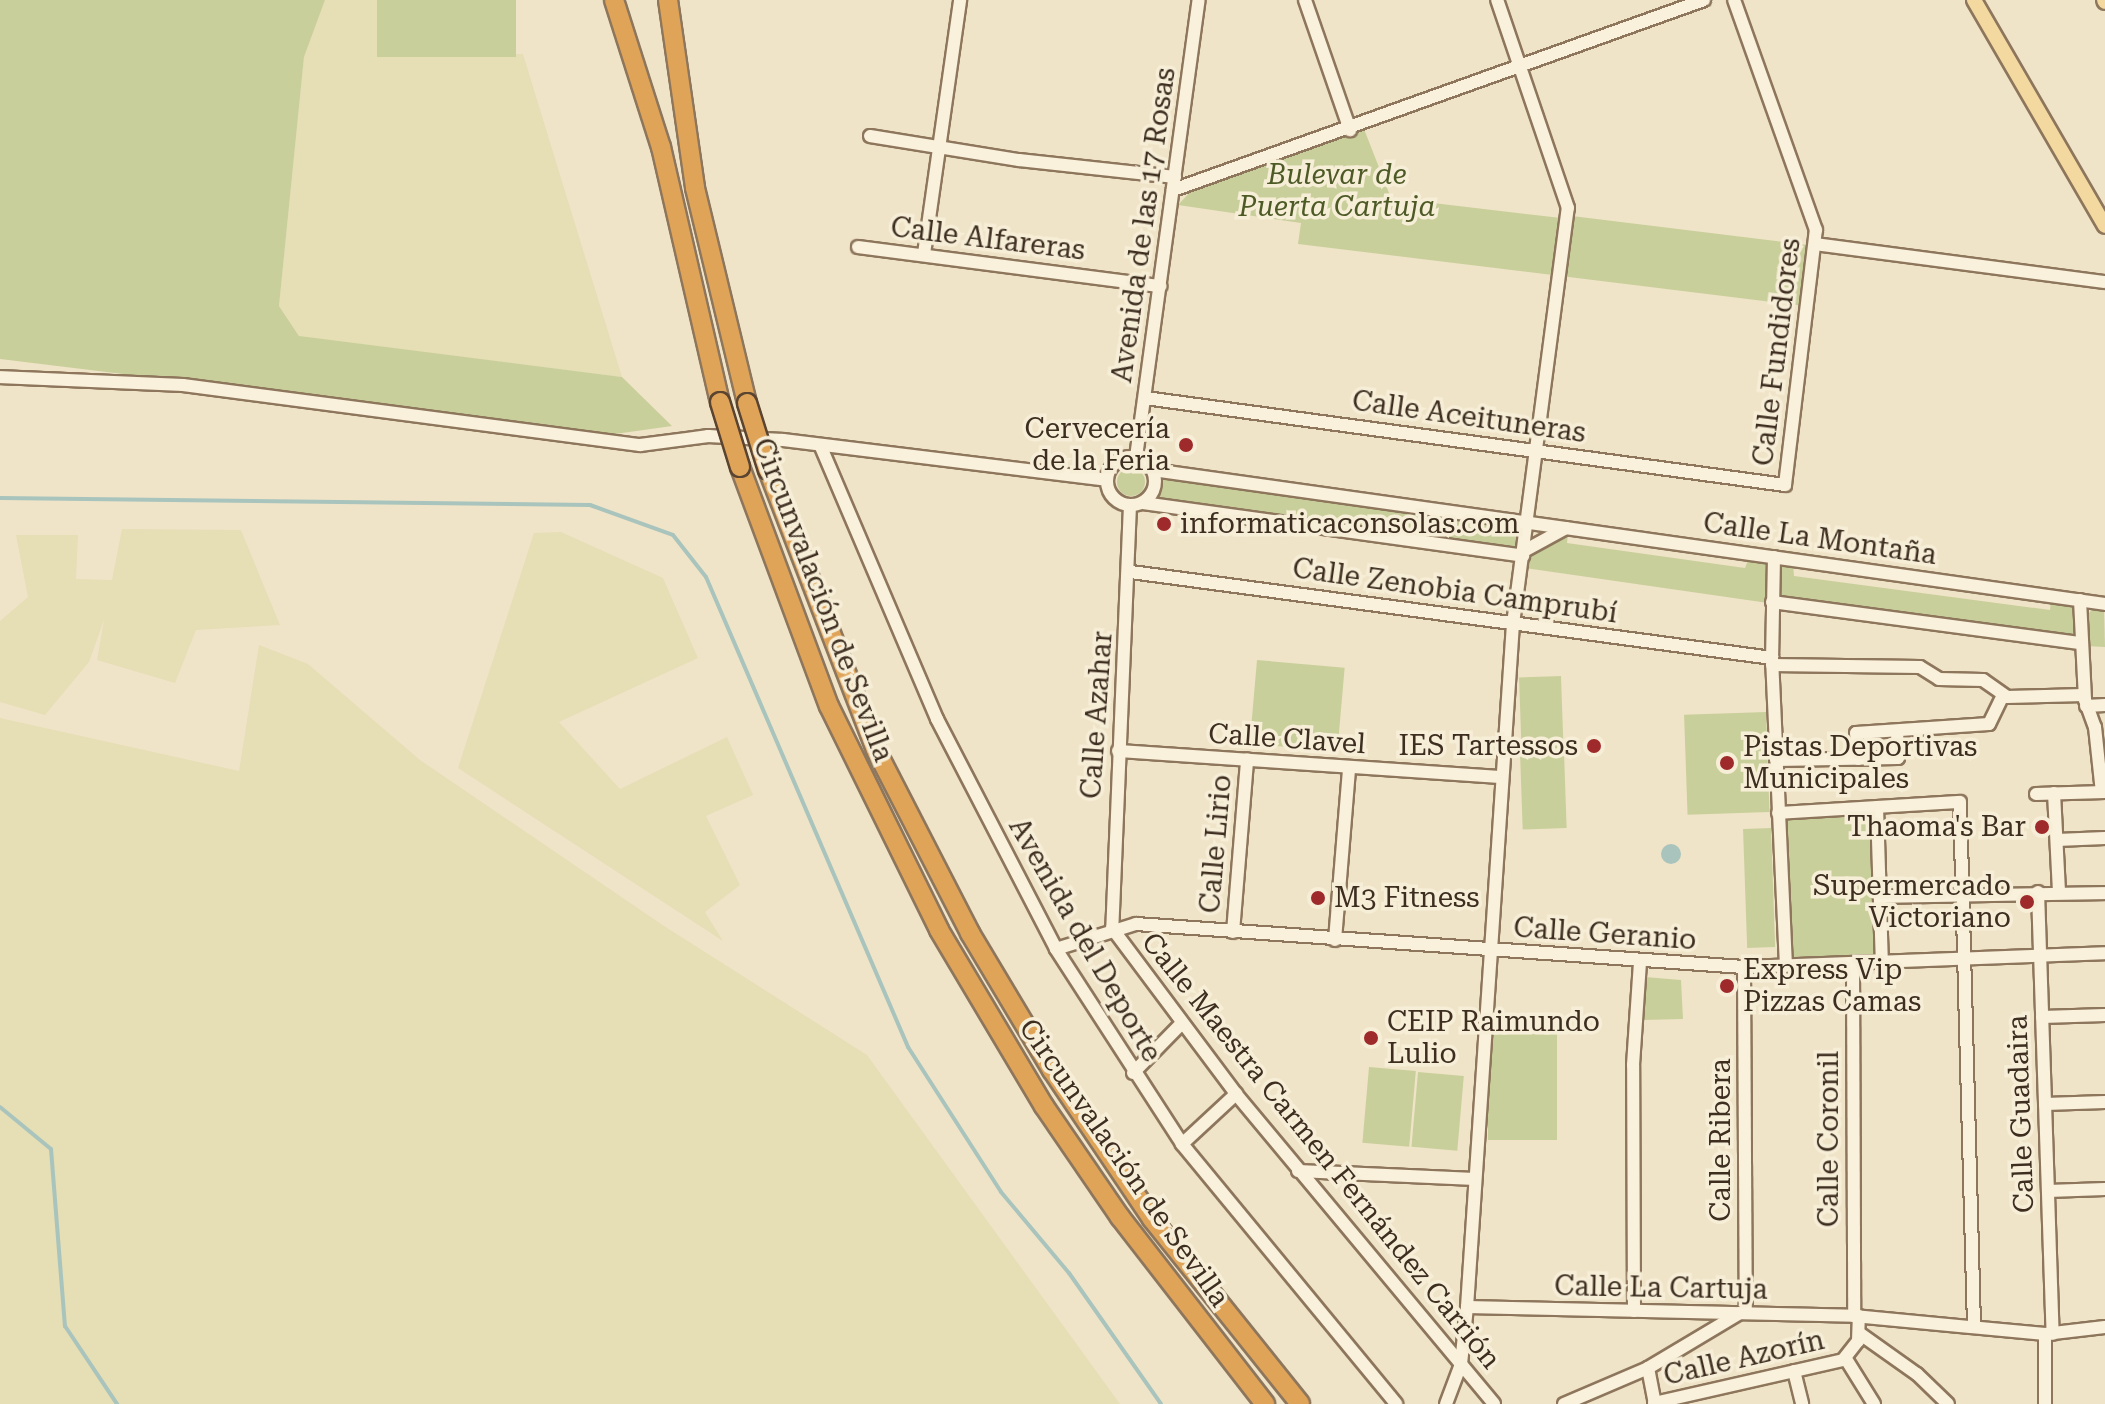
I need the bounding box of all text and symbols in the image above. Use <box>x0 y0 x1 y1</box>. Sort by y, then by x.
street label: Avenida de las 17 Rosas <box>1105 65 1183 385</box>
park label: Bulevar de Puerta Cartuja <box>1239 158 1435 224</box>
street label: Calle Alfareras <box>889 210 1087 268</box>
street label: Calle Fundidores <box>1746 236 1808 468</box>
street label: Calle Aceituneras <box>1350 384 1588 450</box>
place label: Cervecería de la Feria <box>1025 412 1170 478</box>
street label: Circunvalación de Sevilla <box>746 434 900 766</box>
marker: Cervecería de la Feria <box>1177 436 1195 454</box>
street label: Calle La Montaña <box>1701 506 1939 572</box>
place label: informaticaconsolas.com <box>1180 507 1519 541</box>
marker: informaticaconsolas.com <box>1155 515 1173 533</box>
street label: Calle Zenobia Camprubí <box>1290 552 1620 630</box>
street label: Calle Azahar <box>1074 630 1120 800</box>
street label: Calle Clavel <box>1207 717 1367 761</box>
place label: IES Tartessos <box>1399 729 1578 763</box>
place label: Pistas Deportivas Municipales <box>1743 730 1977 796</box>
marker: IES Tartessos <box>1585 737 1603 755</box>
marker: Pistas Deportivas Municipales <box>1718 754 1736 772</box>
street label: Calle Lirio <box>1193 773 1239 915</box>
place label: Thaoma's Bar <box>1847 810 2026 844</box>
street label: Avenida del Deporte <box>1001 812 1169 1068</box>
marker: Thaoma's Bar <box>2033 818 2051 836</box>
place label: Supermercado Victoriano <box>1813 869 2011 935</box>
place label: M3 Fitness <box>1334 881 1480 915</box>
marker: M3 Fitness <box>1309 889 1327 907</box>
marker: Supermercado Victoriano <box>2018 893 2036 911</box>
street label: Calle Geranio <box>1512 911 1698 957</box>
street label: Calle Maestra Carmen Fernández Carrión <box>1134 926 1508 1376</box>
place label: Express Vip Pizzas Camas <box>1743 953 1921 1019</box>
marker: Express Vip Pizzas Camas <box>1718 977 1736 995</box>
place label: CEIP Raimundo Lulio <box>1387 1005 1600 1071</box>
street label: Circunvalación de Sevilla <box>1012 1013 1236 1313</box>
street label: Calle Guadaira <box>2001 1014 2041 1214</box>
marker: CEIP Raimundo Lulio <box>1362 1029 1380 1047</box>
street label: Calle Coronil <box>1812 1051 1846 1227</box>
street label: Calle Ribera <box>1704 1058 1738 1222</box>
street label: Calle La Cartuja <box>1554 1269 1768 1307</box>
street label: Calle Azorín <box>1660 1323 1828 1393</box>

